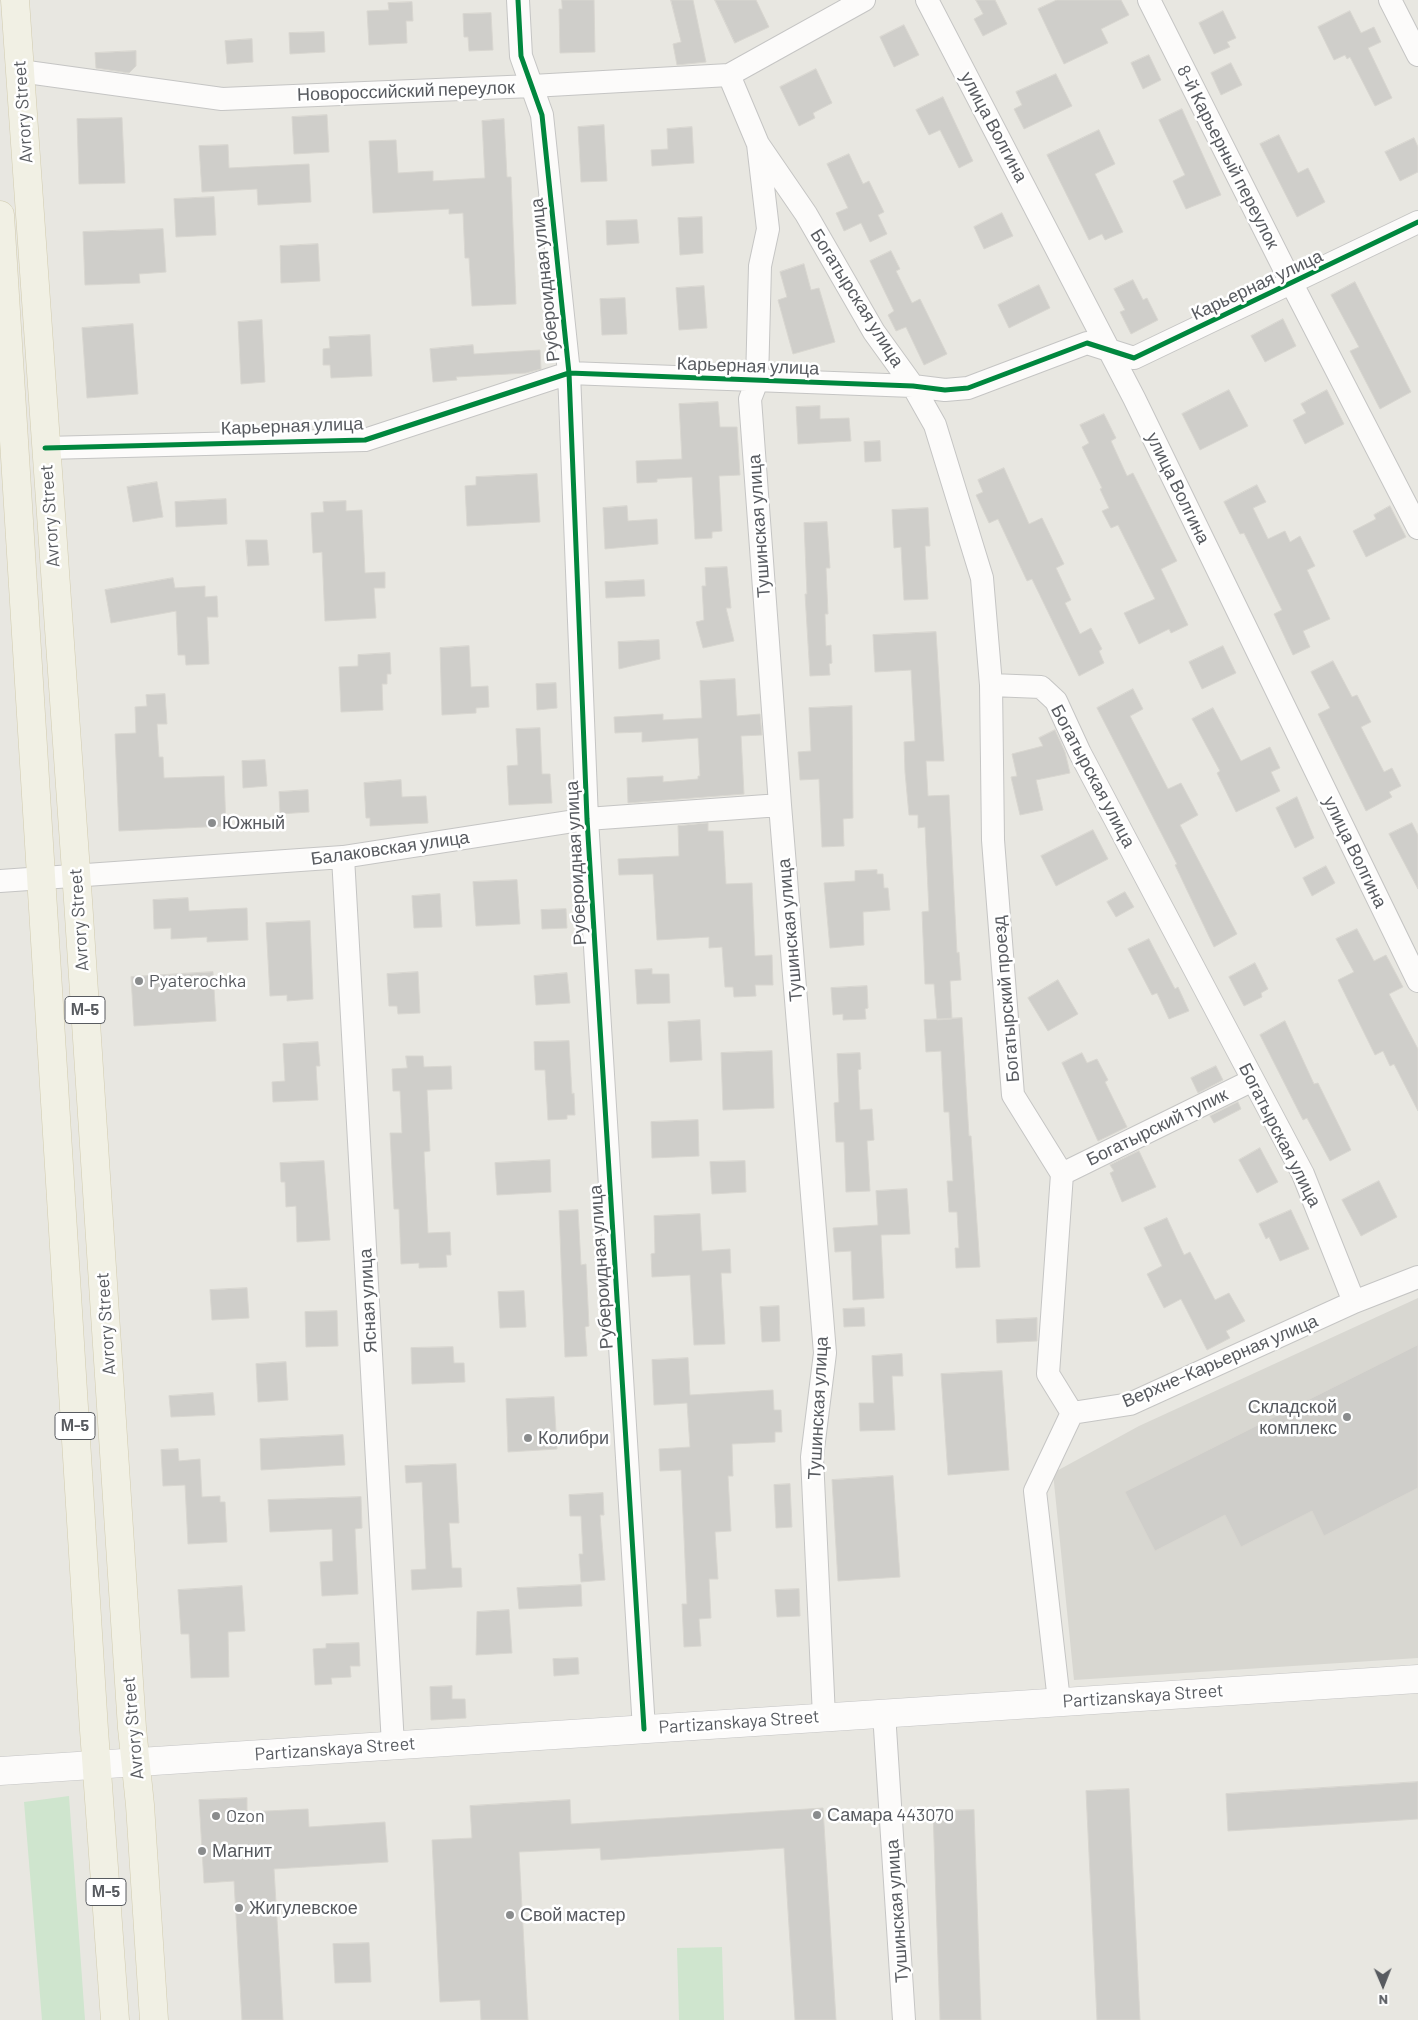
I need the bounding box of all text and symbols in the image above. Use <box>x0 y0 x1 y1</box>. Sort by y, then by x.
street label: Avrory Street <box>9 60 37 164</box>
street label: 8-й Карьерный переулок <box>1172 62 1284 252</box>
street label: улица Волгина <box>956 68 1032 186</box>
street label: Новороссийский переулок <box>297 76 515 106</box>
street label: Рубероидная улица <box>526 197 564 363</box>
street label: Богатырская улица <box>806 225 908 371</box>
street label: Карьерная улица <box>1188 245 1326 325</box>
street label: Карьерная улица <box>676 353 820 379</box>
street label: Карьерная улица <box>220 413 364 439</box>
street label: улица Волгина <box>1142 429 1214 547</box>
street label: Тушинская улица <box>743 454 775 598</box>
street label: Avrory Street <box>36 464 64 568</box>
street label: Богатырская улица <box>1046 701 1140 851</box>
street label: Рубероидная улица <box>561 780 591 946</box>
street label: улица Волгина <box>1319 793 1391 911</box>
place label: Южный <box>222 812 285 834</box>
marker: Южный <box>206 817 218 829</box>
street label: Балаковская улица <box>309 826 471 870</box>
street label: Тушинская улица <box>773 858 807 1002</box>
street label: Avrory Street <box>65 868 93 972</box>
street label: Богатырский проезд <box>988 915 1024 1083</box>
place label: Pyaterochka <box>149 970 246 992</box>
marker: Pyaterochka <box>133 975 145 987</box>
road number: М-5 <box>65 996 105 1024</box>
street label: Богатырская улица <box>1234 1059 1326 1211</box>
street label: Богатырский тупик <box>1083 1083 1231 1171</box>
street label: Рубероидная улица <box>584 1184 618 1350</box>
street label: Ясная улица <box>354 1248 382 1354</box>
street label: Avrory Street <box>92 1272 120 1376</box>
street label: Верхне-Карьерная улица <box>1119 1310 1321 1412</box>
street label: Тушинская улица <box>803 1336 833 1480</box>
place label: Складской комплекс <box>1248 1396 1337 1438</box>
marker: Складской комплекс <box>1341 1411 1353 1423</box>
road number: М-5 <box>55 1412 95 1440</box>
place label: Колибри <box>538 1427 609 1449</box>
marker: Колибри <box>522 1432 534 1444</box>
street label: Avrory Street <box>118 1676 148 1780</box>
street label: Partizanskaya Street <box>1062 1680 1224 1712</box>
street label: Partizanskaya Street <box>658 1706 820 1738</box>
street label: Partizanskaya Street <box>254 1733 416 1765</box>
place label: Самара 443070 <box>827 1804 954 1826</box>
place label: Ozon <box>226 1805 265 1827</box>
marker: Самара 443070 <box>811 1809 823 1821</box>
marker: Ozon <box>210 1810 222 1822</box>
street label: Тушинская улица <box>881 1839 913 1983</box>
place label: Магнит <box>212 1840 272 1862</box>
marker: Магнит <box>196 1845 208 1857</box>
road number: М-5 <box>86 1878 126 1905</box>
place label: Жигулевское <box>249 1897 358 1919</box>
marker: Жигулевское <box>233 1902 245 1914</box>
place label: Свой мастер <box>520 1904 625 1926</box>
marker: Свой мастер <box>504 1909 516 1921</box>
north arrow <box>1358 1960 1408 2010</box>
text: N <box>1378 1992 1388 2009</box>

